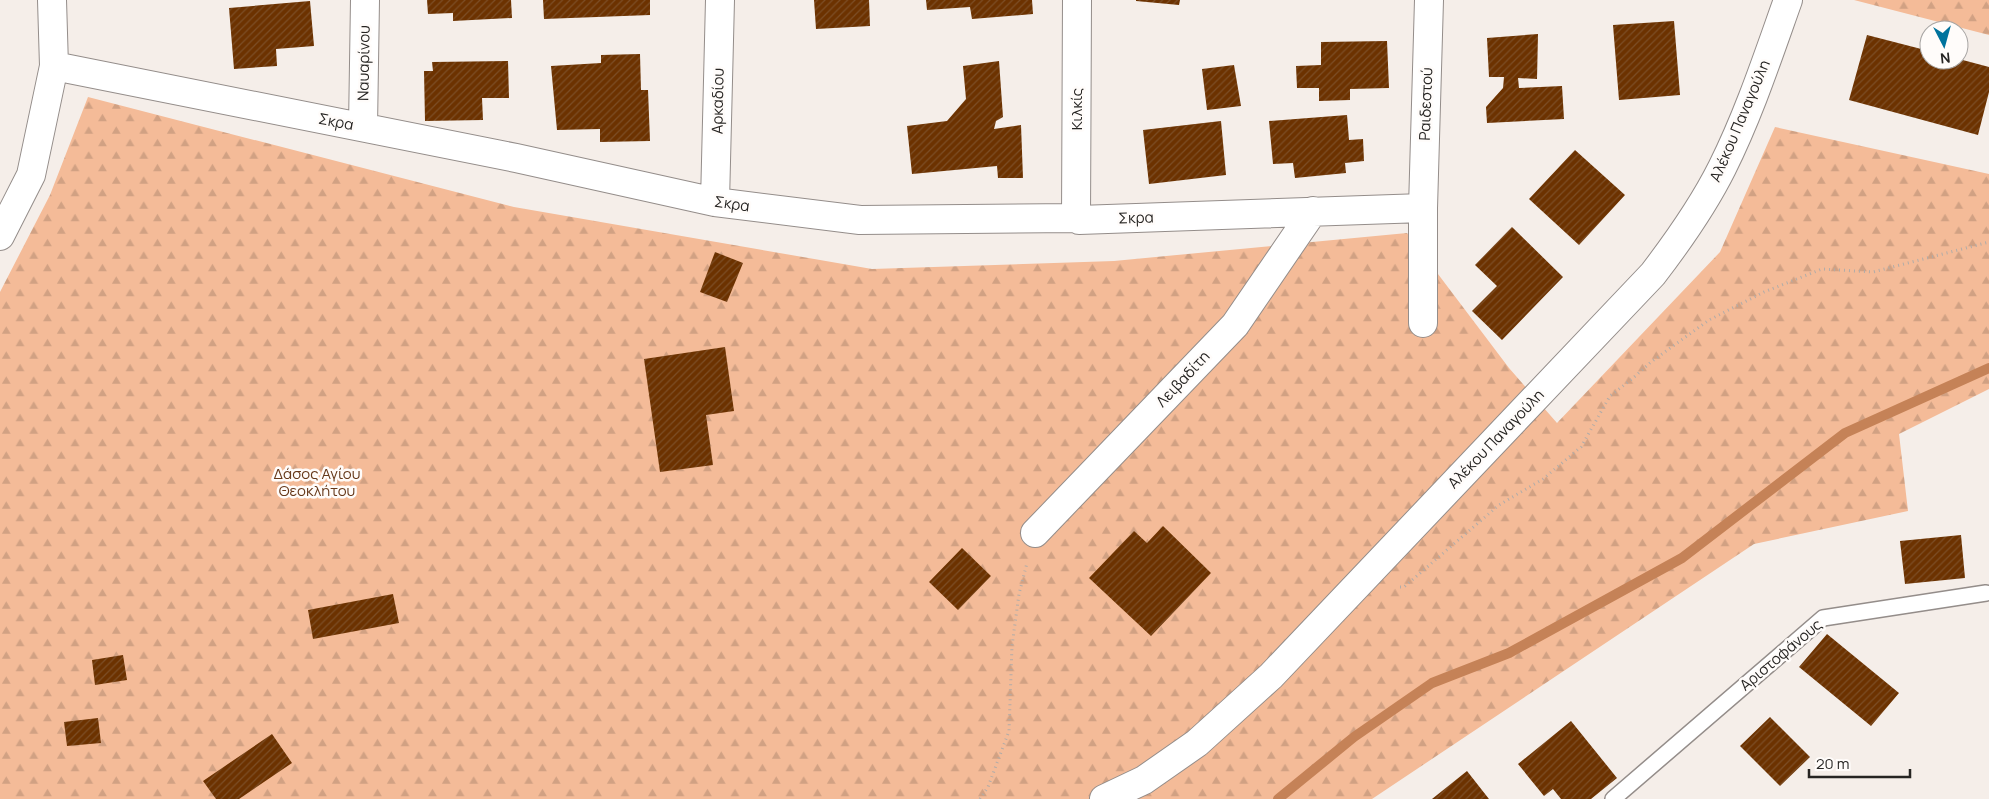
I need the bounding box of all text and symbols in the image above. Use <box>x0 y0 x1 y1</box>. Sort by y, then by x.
north arrow <box>1919 20 1969 70</box>
street label: Ναυαρίνου <box>352 25 375 101</box>
text: N <box>1939 48 1951 68</box>
street label: Αλέκου Παναγούλη <box>1704 57 1775 185</box>
street label: Ραιδεστού <box>1414 67 1437 141</box>
street label: Αρκαδίου <box>706 68 729 134</box>
street label: Κιλκίς <box>1066 88 1087 130</box>
street label: Σκρα <box>317 108 355 135</box>
street label: Σκρα <box>713 191 751 216</box>
street label: Σκρα <box>1118 206 1154 229</box>
street label: Λειβαδίτη <box>1151 346 1214 411</box>
street label: Αλέκου Παναγούλη <box>1443 384 1549 493</box>
park label: Δάσος Αγίου Θεοκλήτου <box>274 463 360 501</box>
street label: Αριστοφάνους <box>1735 614 1826 695</box>
scale bar <box>1809 746 1910 778</box>
text: 20 m <box>1816 753 1849 774</box>

